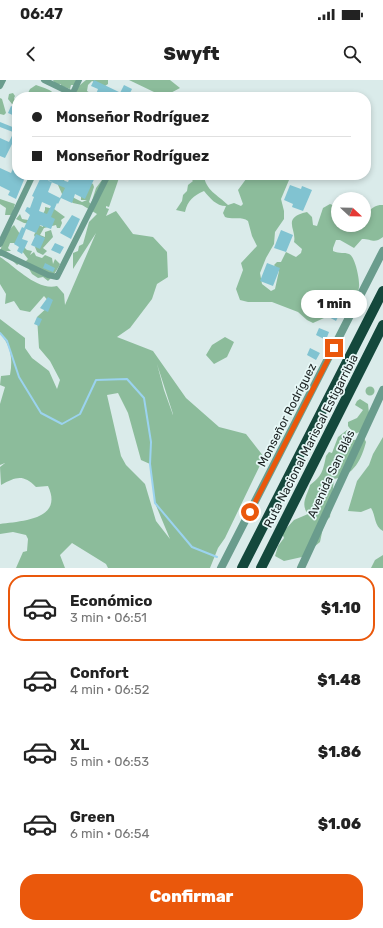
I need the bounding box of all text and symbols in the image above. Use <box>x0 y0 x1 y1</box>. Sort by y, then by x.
text: 06:47 <box>20 5 63 23</box>
icon: back <box>20 43 42 65</box>
text: Swyft <box>163 43 220 65</box>
icon: search <box>341 43 363 65</box>
text: Monseñor Rodríguez <box>56 108 209 126</box>
text: Monseñor Rodríguez <box>56 147 209 165</box>
north arrow <box>331 192 371 232</box>
map controls <box>331 192 371 232</box>
callout: 1 min <box>301 290 367 318</box>
text: 1 min <box>317 296 351 311</box>
route end <box>325 339 343 357</box>
street label: Ruta Nacional Mariscal Estigarribia <box>261 352 361 530</box>
street label: Monseñor Rodríguez <box>255 361 319 469</box>
street label: Avenida San Blás <box>304 428 358 520</box>
route start <box>241 503 259 521</box>
icon: car <box>22 590 58 626</box>
text: Económico <box>70 592 152 610</box>
text: $1.10 <box>321 599 361 617</box>
text: 3 min · 06:51 <box>70 610 147 625</box>
icon: car <box>22 662 58 698</box>
text: Confort <box>70 664 129 682</box>
text: $1.48 <box>317 671 361 689</box>
text: 4 min · 06:52 <box>70 682 149 697</box>
icon: car <box>22 734 58 770</box>
text: XL <box>70 736 89 754</box>
text: $1.86 <box>318 743 361 761</box>
text: 5 min · 06:53 <box>70 754 149 769</box>
icon: car <box>22 806 58 842</box>
text: Green <box>70 808 115 826</box>
text: $1.06 <box>318 815 361 833</box>
text: 6 min · 06:54 <box>70 826 149 841</box>
button: Confirmar <box>20 874 363 920</box>

